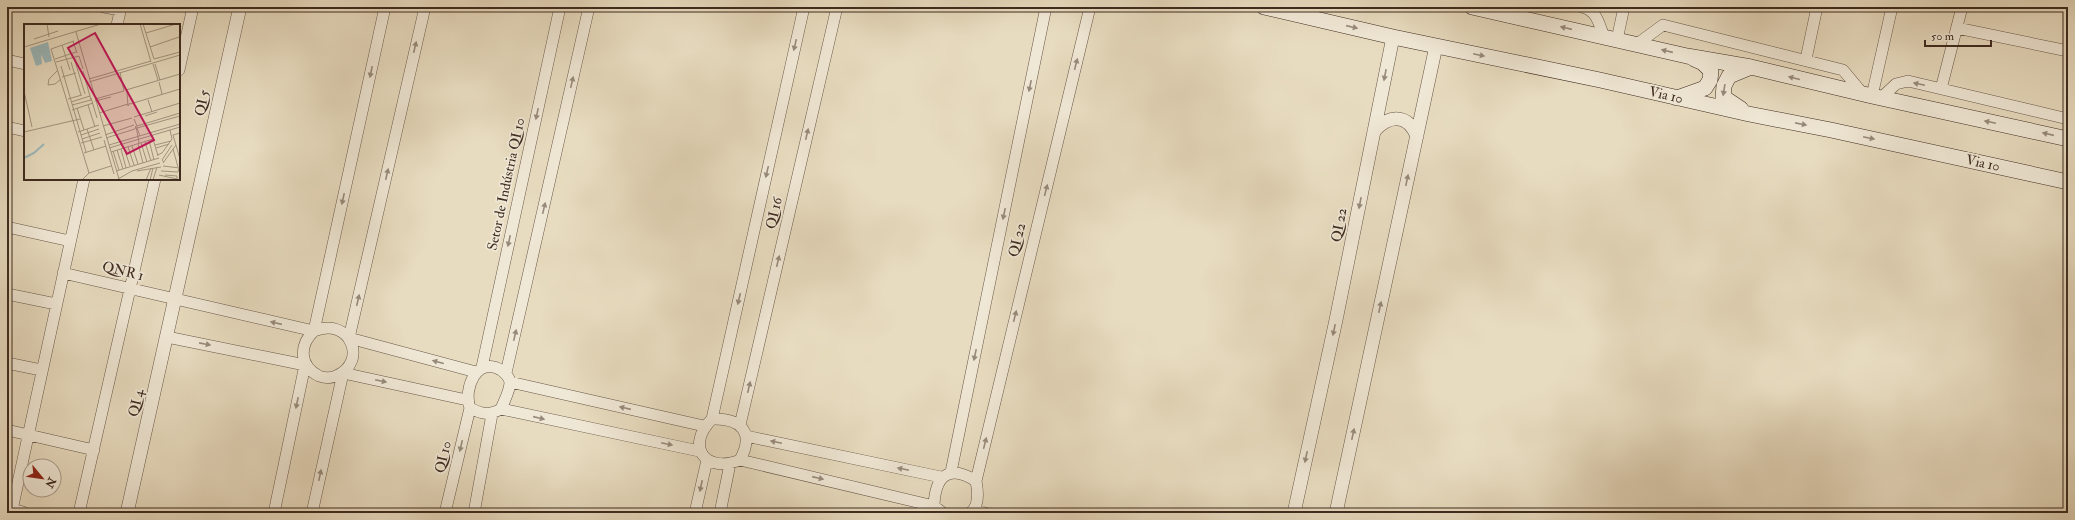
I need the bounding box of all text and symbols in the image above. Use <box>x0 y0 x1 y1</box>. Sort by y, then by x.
scale bar <box>1925 22 1991 48</box>
inset map <box>24 24 180 180</box>
one-way arrow <box>1346 24 1358 30</box>
one-way arrow <box>1560 25 1572 31</box>
text: 50 m <box>1931 29 1955 44</box>
one-way arrow <box>792 39 798 51</box>
one-way arrow <box>413 41 419 53</box>
one-way arrow <box>1661 48 1673 54</box>
one-way arrow <box>1472 52 1485 58</box>
one-way arrow <box>1073 57 1079 69</box>
one-way arrow <box>367 66 373 79</box>
one-way arrow <box>1382 69 1388 81</box>
one-way arrow <box>1788 74 1801 80</box>
one-way arrow <box>570 75 576 88</box>
one-way arrow <box>1026 80 1032 92</box>
one-way arrow <box>1913 80 1925 86</box>
street label: Via 10 <box>1647 83 1685 107</box>
one-way arrow <box>1721 84 1727 96</box>
street label: QI 5 <box>191 87 213 118</box>
one-way arrow <box>533 107 539 120</box>
street label: Setor de Indústria QI 10 <box>484 116 528 252</box>
one-way arrow <box>1984 118 1996 124</box>
one-way arrow <box>1795 121 1807 127</box>
one-way arrow <box>805 128 811 140</box>
one-way arrow <box>2042 131 2054 137</box>
one-way arrow <box>1863 136 1875 142</box>
street label: Via 10 <box>1964 151 2002 175</box>
one-way arrow <box>764 166 770 178</box>
one-way arrow <box>384 167 390 180</box>
one-way arrow <box>1405 173 1411 186</box>
one-way arrow <box>1043 184 1049 196</box>
one-way arrow <box>339 193 345 206</box>
street label: QI 16 <box>762 194 786 231</box>
one-way arrow <box>1356 196 1362 209</box>
one-way arrow <box>541 202 547 215</box>
street label: QI 22 <box>1327 206 1351 244</box>
one-way arrow <box>1000 208 1006 220</box>
street label: QI 22 <box>1005 221 1029 259</box>
one-way arrow <box>506 234 512 247</box>
one-way arrow <box>776 254 782 267</box>
street label: QNR 1 <box>101 258 145 284</box>
one-way arrow <box>735 293 741 305</box>
one-way arrow <box>355 294 361 307</box>
one-way arrow <box>1378 301 1384 313</box>
one-way arrow <box>1012 310 1018 322</box>
one-way arrow <box>270 319 282 325</box>
one-way arrow <box>1330 324 1336 336</box>
one-way arrow <box>512 329 518 341</box>
one-way arrow <box>199 342 211 348</box>
one-way arrow <box>972 349 978 361</box>
one-way arrow <box>432 359 444 365</box>
one-way arrow <box>375 379 387 385</box>
one-way arrow <box>746 381 752 393</box>
street label: QI 4 <box>125 386 148 418</box>
one-way arrow <box>294 397 300 409</box>
one-way arrow <box>619 405 631 411</box>
one-way arrow <box>533 415 545 421</box>
one-way arrow <box>1350 428 1356 440</box>
one-way arrow <box>982 437 988 449</box>
street label: QI 10 <box>431 439 455 475</box>
one-way arrow <box>770 439 782 445</box>
one-way arrow <box>457 440 463 452</box>
one-way arrow <box>660 442 673 448</box>
one-way arrow <box>1302 451 1308 463</box>
north arrow <box>22 458 62 498</box>
one-way arrow <box>897 466 909 472</box>
one-way arrow <box>318 469 324 481</box>
text: N <box>42 474 59 491</box>
one-way arrow <box>812 476 825 482</box>
one-way arrow <box>697 480 703 493</box>

